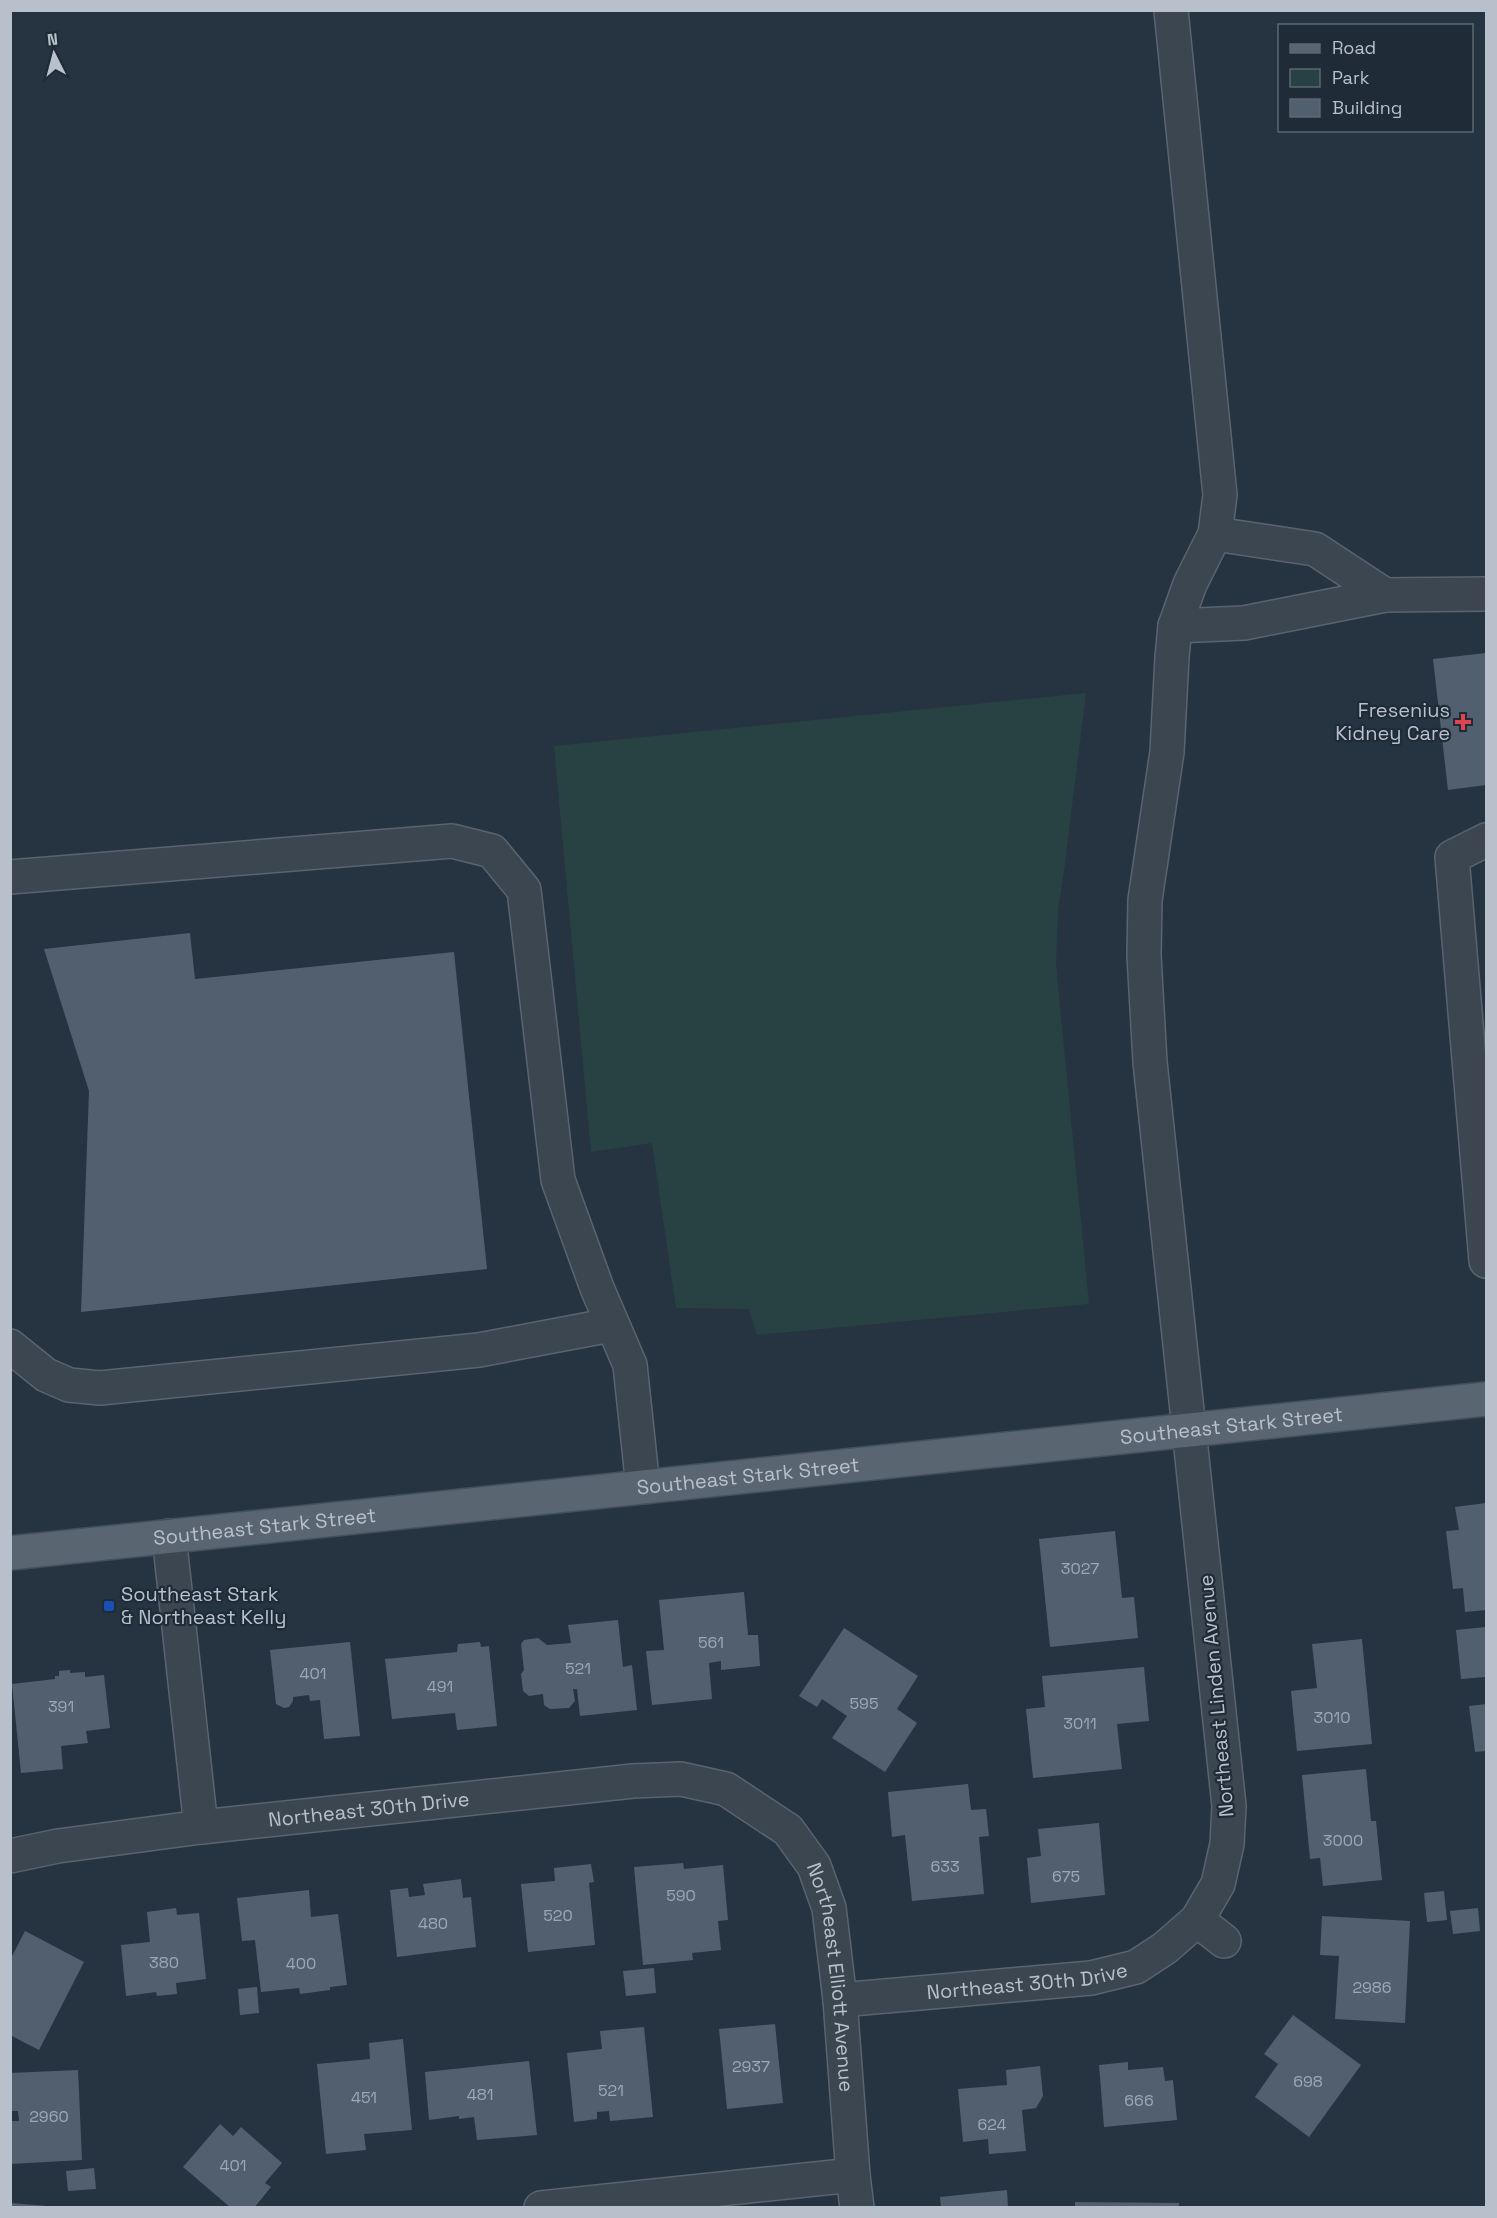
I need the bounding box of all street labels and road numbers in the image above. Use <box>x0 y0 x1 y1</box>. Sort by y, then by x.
street label: Southeast Stark Street <box>1119 1401 1344 1450</box>
street label: Southeast Stark Street <box>635 1451 861 1501</box>
street label: Southeast Stark Street <box>152 1502 377 1551</box>
street label: Northeast Linden Avenue <box>1192 1574 1240 1818</box>
street label: Northeast 30th Drive <box>267 1786 471 1833</box>
street label: Northeast Elliott Avenue <box>801 1859 860 2093</box>
street label: Northeast 30th Drive <box>926 1957 1130 2005</box>

